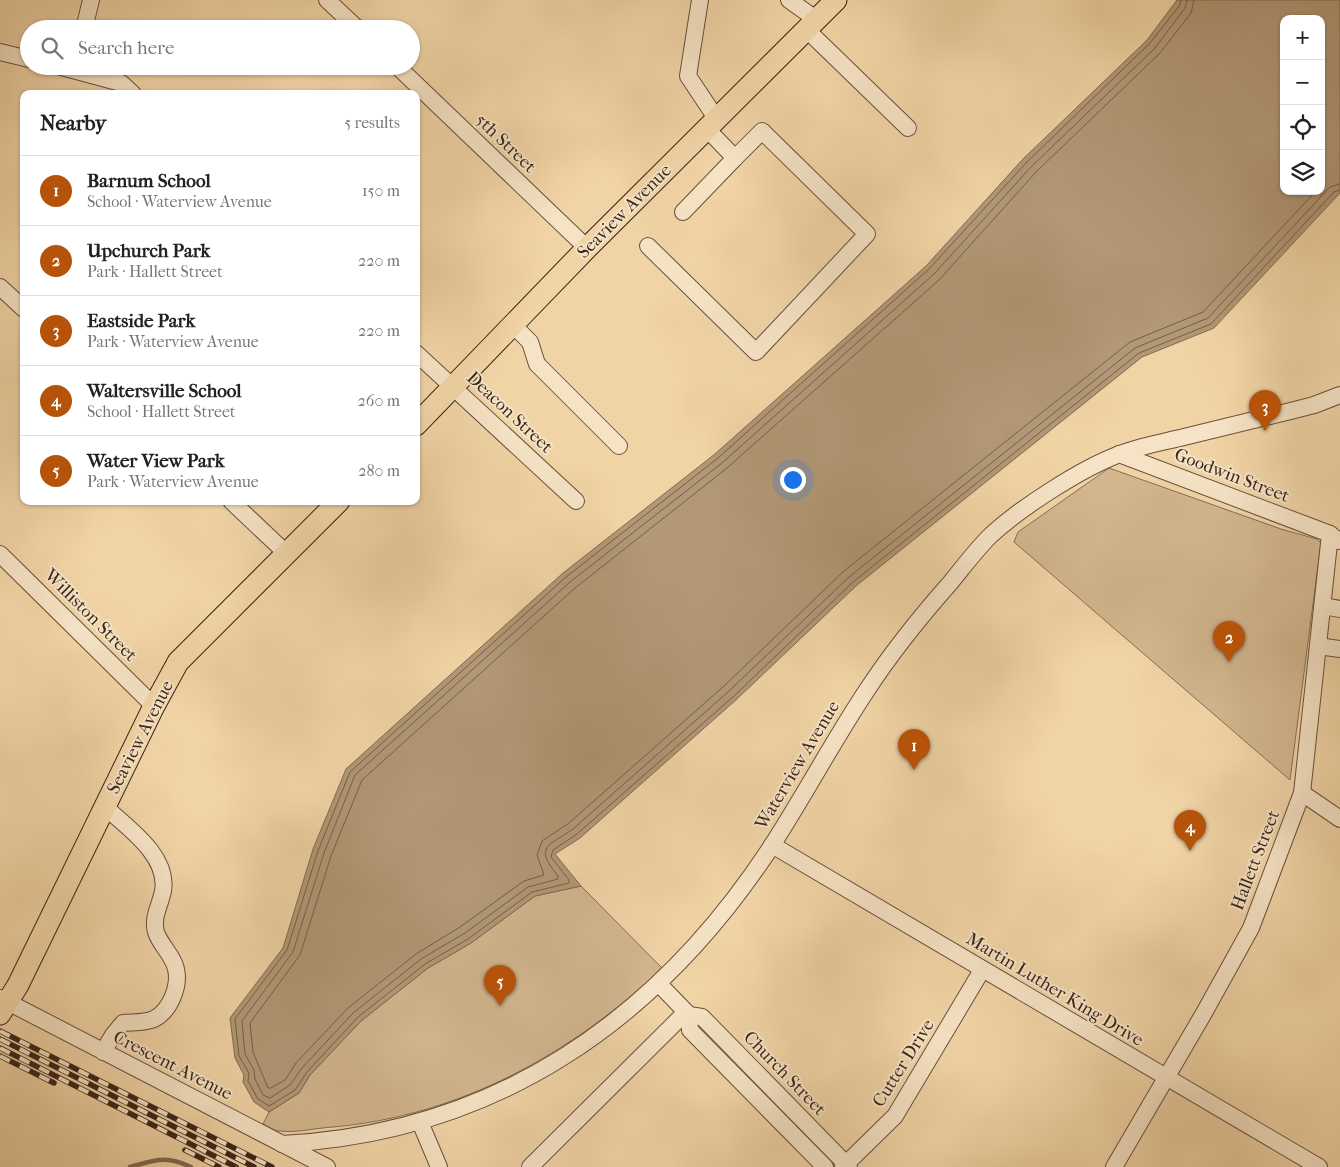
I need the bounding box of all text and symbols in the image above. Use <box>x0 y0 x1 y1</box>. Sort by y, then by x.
map controls <box>1280 15 1325 195</box>
button: + <box>1280 15 1325 60</box>
search box <box>20 20 420 75</box>
icon: search <box>38 34 66 62</box>
text: Search here <box>78 37 174 59</box>
button: − <box>1280 60 1325 105</box>
button: locate <box>1280 105 1325 150</box>
street label: 5th Street <box>471 110 541 178</box>
text: Nearby <box>40 111 106 135</box>
text: 5 results <box>344 113 400 132</box>
button: layers <box>1280 150 1325 195</box>
street label: Seaview Avenue <box>573 160 676 263</box>
text: Barnum School <box>87 170 211 192</box>
text: 1 <box>53 181 59 200</box>
text: 150 m <box>362 181 400 200</box>
text: School · Waterview Avenue <box>87 192 272 211</box>
text: Upchurch Park <box>87 240 210 262</box>
text: 2 <box>52 251 60 270</box>
text: 220 m <box>358 251 400 270</box>
text: Park · Hallett Street <box>87 262 223 281</box>
text: Eastside Park <box>87 310 195 332</box>
text: 3 <box>53 321 59 340</box>
text: 220 m <box>358 321 400 340</box>
text: Park · Waterview Avenue <box>87 332 259 351</box>
street label: Deacon Street <box>462 367 557 458</box>
text: Waltersville School <box>87 380 242 402</box>
pin: 3 <box>1249 390 1281 431</box>
text: 4 <box>51 391 61 410</box>
text: 260 m <box>358 391 400 410</box>
text: School · Hallett Street <box>87 402 236 421</box>
street label: Goodwin Street <box>1171 444 1293 507</box>
text: Water View Park <box>87 450 225 472</box>
text: 5 <box>53 461 59 480</box>
text: 280 m <box>358 461 400 480</box>
your location <box>780 467 806 493</box>
text: Park · Waterview Avenue <box>87 472 259 491</box>
street label: Williston Street <box>39 564 142 666</box>
pin: 2 <box>1213 621 1245 662</box>
street label: Seaview Avenue <box>103 677 178 797</box>
street label: Waterview Avenue <box>750 697 844 834</box>
pin: 1 <box>898 729 930 770</box>
street label: Hallett Street <box>1227 807 1284 913</box>
pin: 4 <box>1174 810 1206 851</box>
street label: Martin Luther King Drive <box>962 928 1147 1051</box>
pin: 5 <box>484 965 516 1006</box>
street label: Cutter Drive <box>868 1015 939 1111</box>
street label: Crescent Avenue <box>110 1026 236 1105</box>
street label: Church Street <box>739 1027 830 1120</box>

